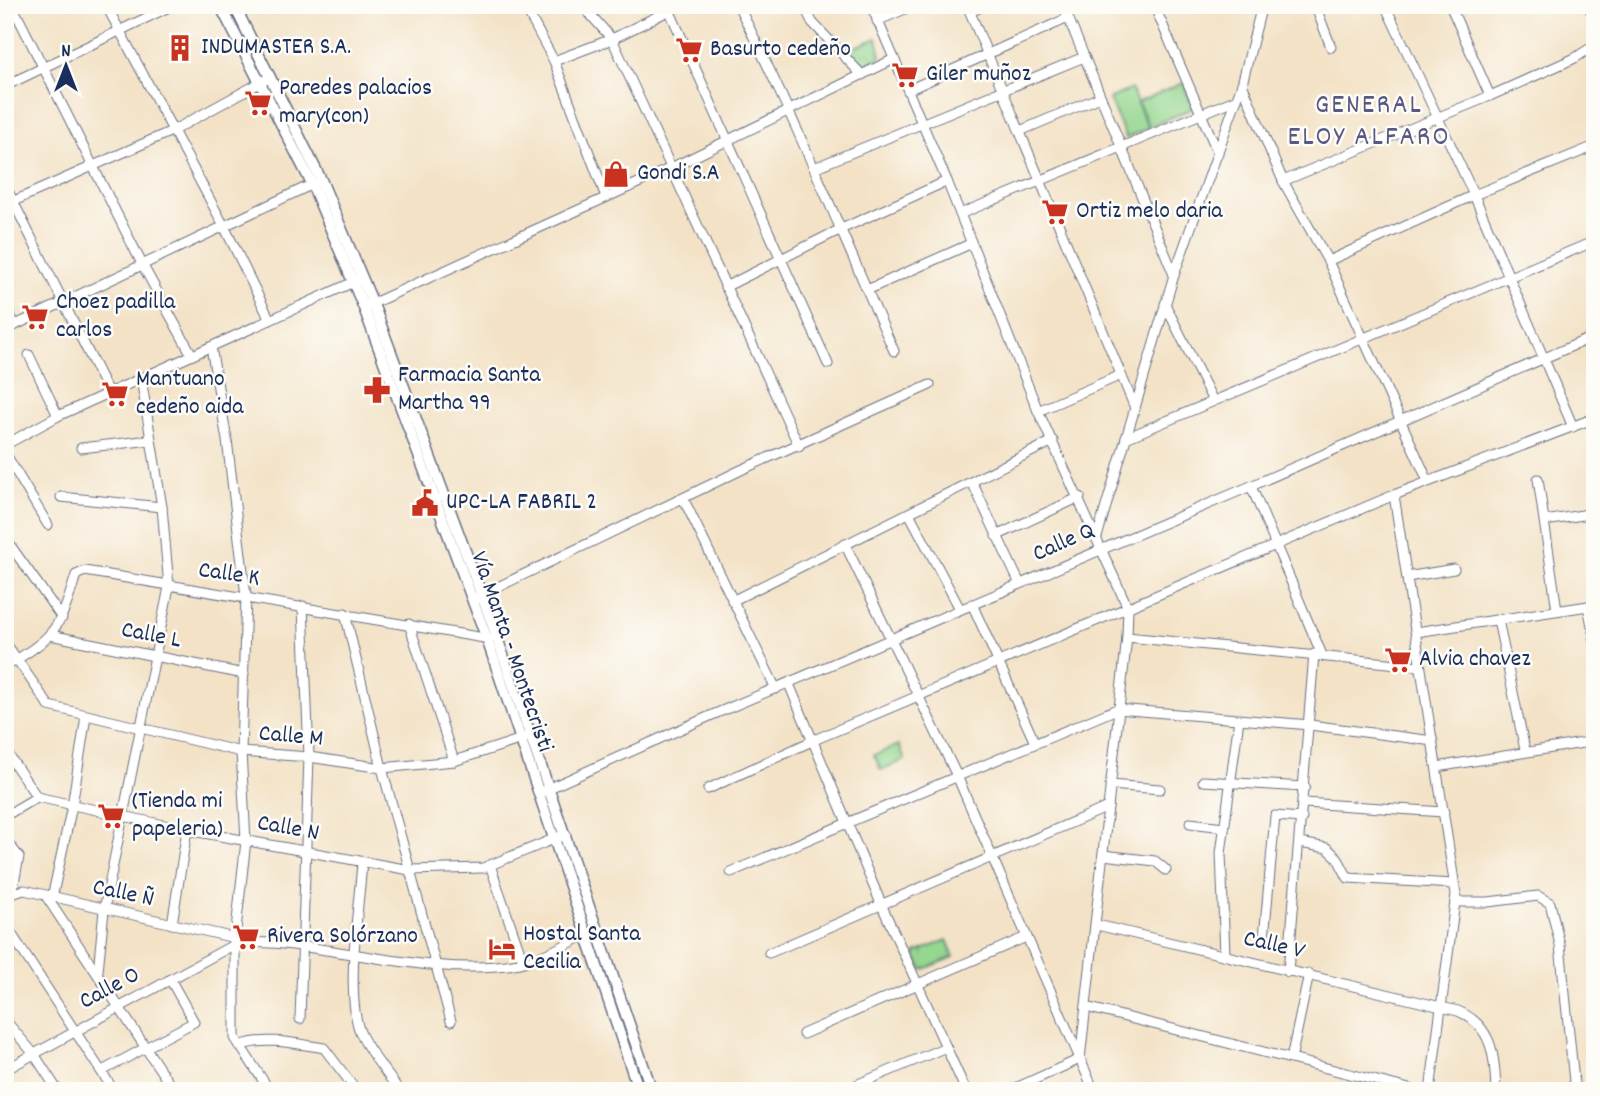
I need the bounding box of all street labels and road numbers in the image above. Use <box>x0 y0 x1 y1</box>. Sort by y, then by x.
street label: Calle Q <box>1028 514 1100 572</box>
street label: Vía Manta - Montecristi <box>461 547 561 757</box>
street label: Calle K <box>196 554 262 596</box>
street label: Calle L <box>118 614 184 658</box>
street label: Calle M <box>257 717 325 757</box>
street label: Calle N <box>254 807 322 851</box>
street label: Calle Ñ <box>89 871 157 917</box>
street label: Calle V <box>1240 922 1309 970</box>
street label: Calle O <box>74 959 146 1019</box>

